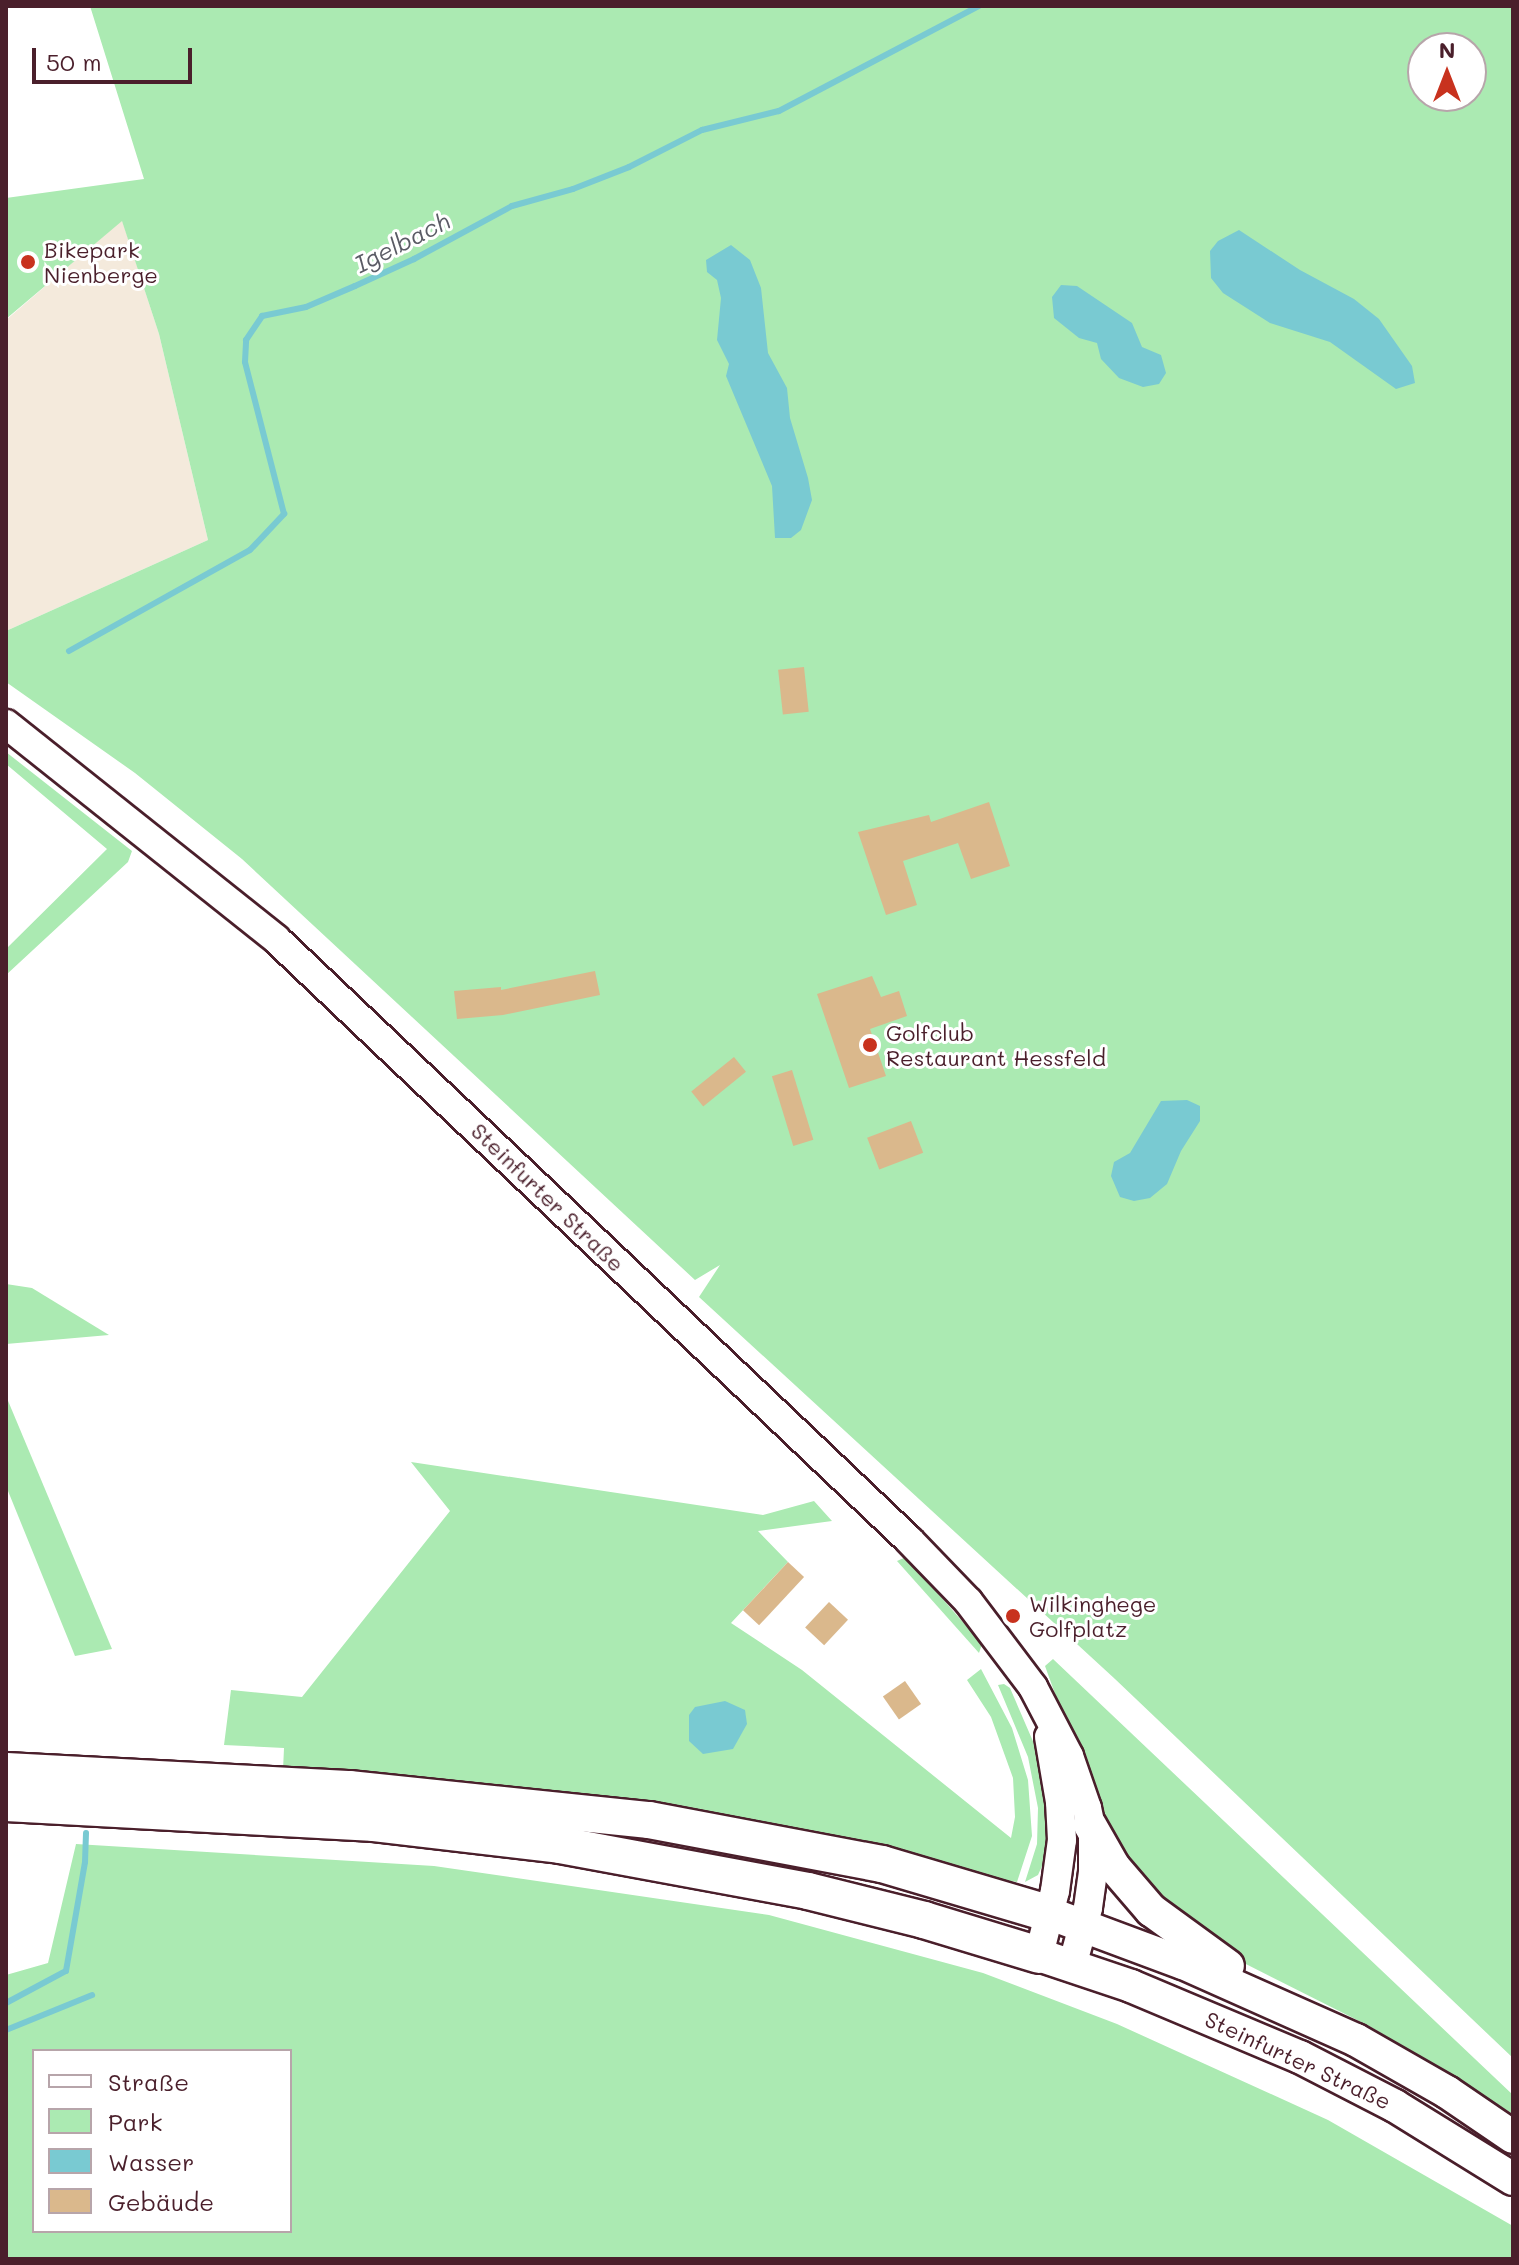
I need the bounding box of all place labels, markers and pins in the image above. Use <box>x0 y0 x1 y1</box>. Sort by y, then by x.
place label: Bikepark Nienberge <box>44 236 158 288</box>
marker: Bikepark Nienberge <box>19 253 37 271</box>
place label: Golfclub Restaurant Hessfeld <box>886 1019 1106 1070</box>
marker: Golfclub Restaurant Hessfeld <box>861 1036 879 1054</box>
place label: Wilkinghege Golfplatz <box>1029 1590 1156 1642</box>
marker: Wilkinghege Golfplatz <box>1004 1607 1022 1625</box>

